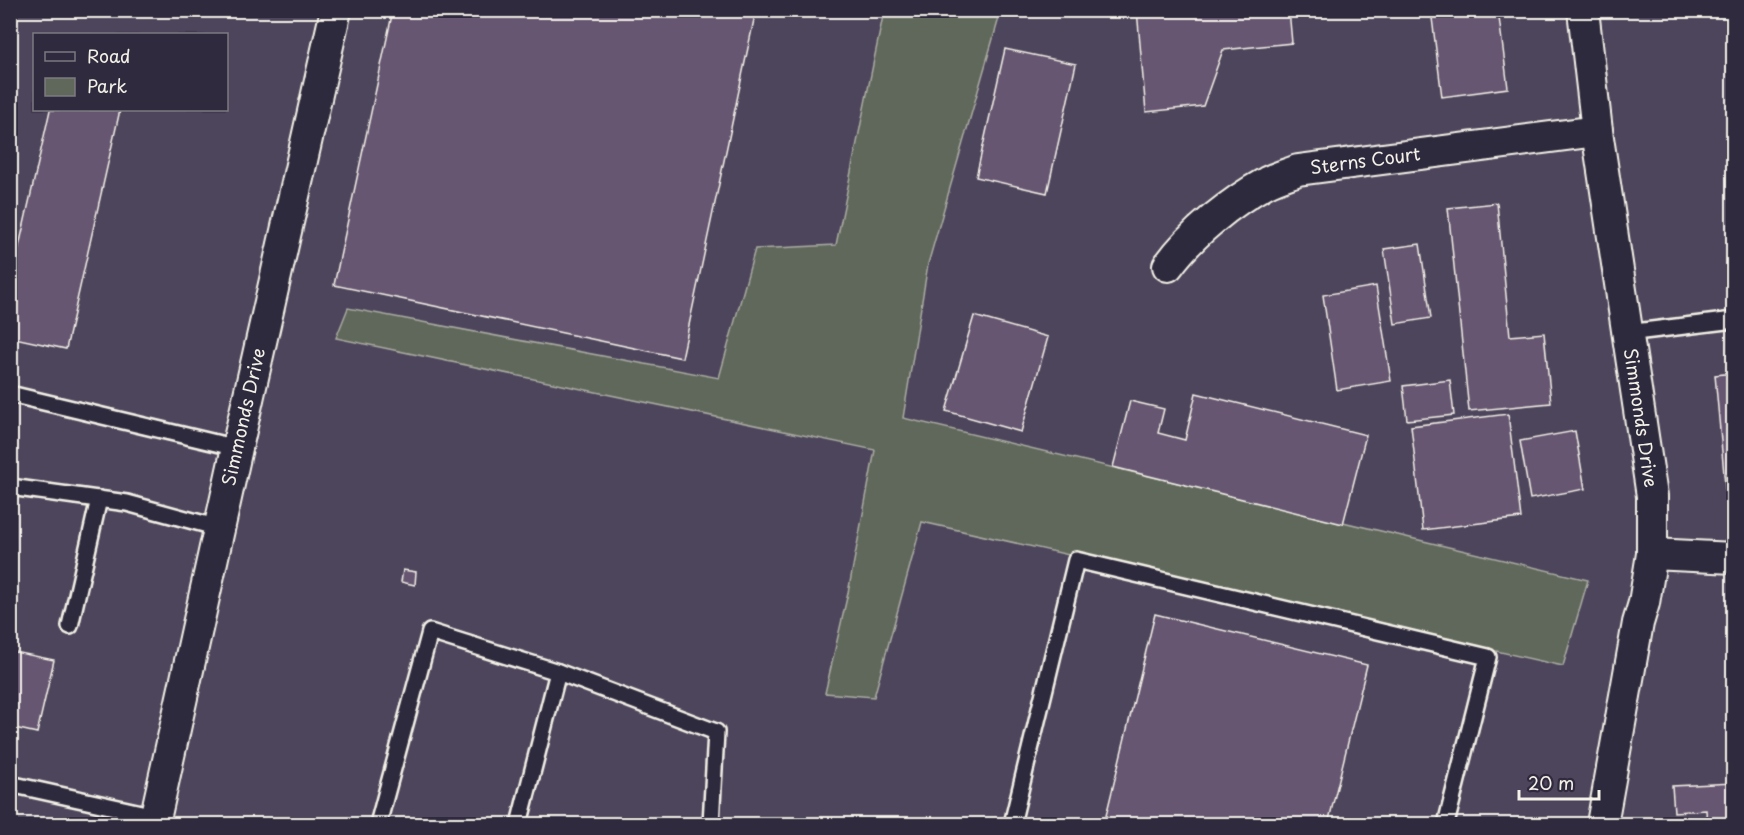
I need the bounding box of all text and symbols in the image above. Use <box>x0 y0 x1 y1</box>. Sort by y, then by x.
legend <box>33 33 228 111</box>
text: Road <box>87 42 131 69</box>
text: Park <box>87 72 127 99</box>
street label: Sterns Court <box>1309 139 1422 180</box>
street label: Simmonds Drive <box>214 345 271 488</box>
street label: Simmonds Drive <box>1618 346 1666 489</box>
scale bar <box>1519 763 1598 801</box>
text: 20 m <box>1528 769 1574 796</box>

